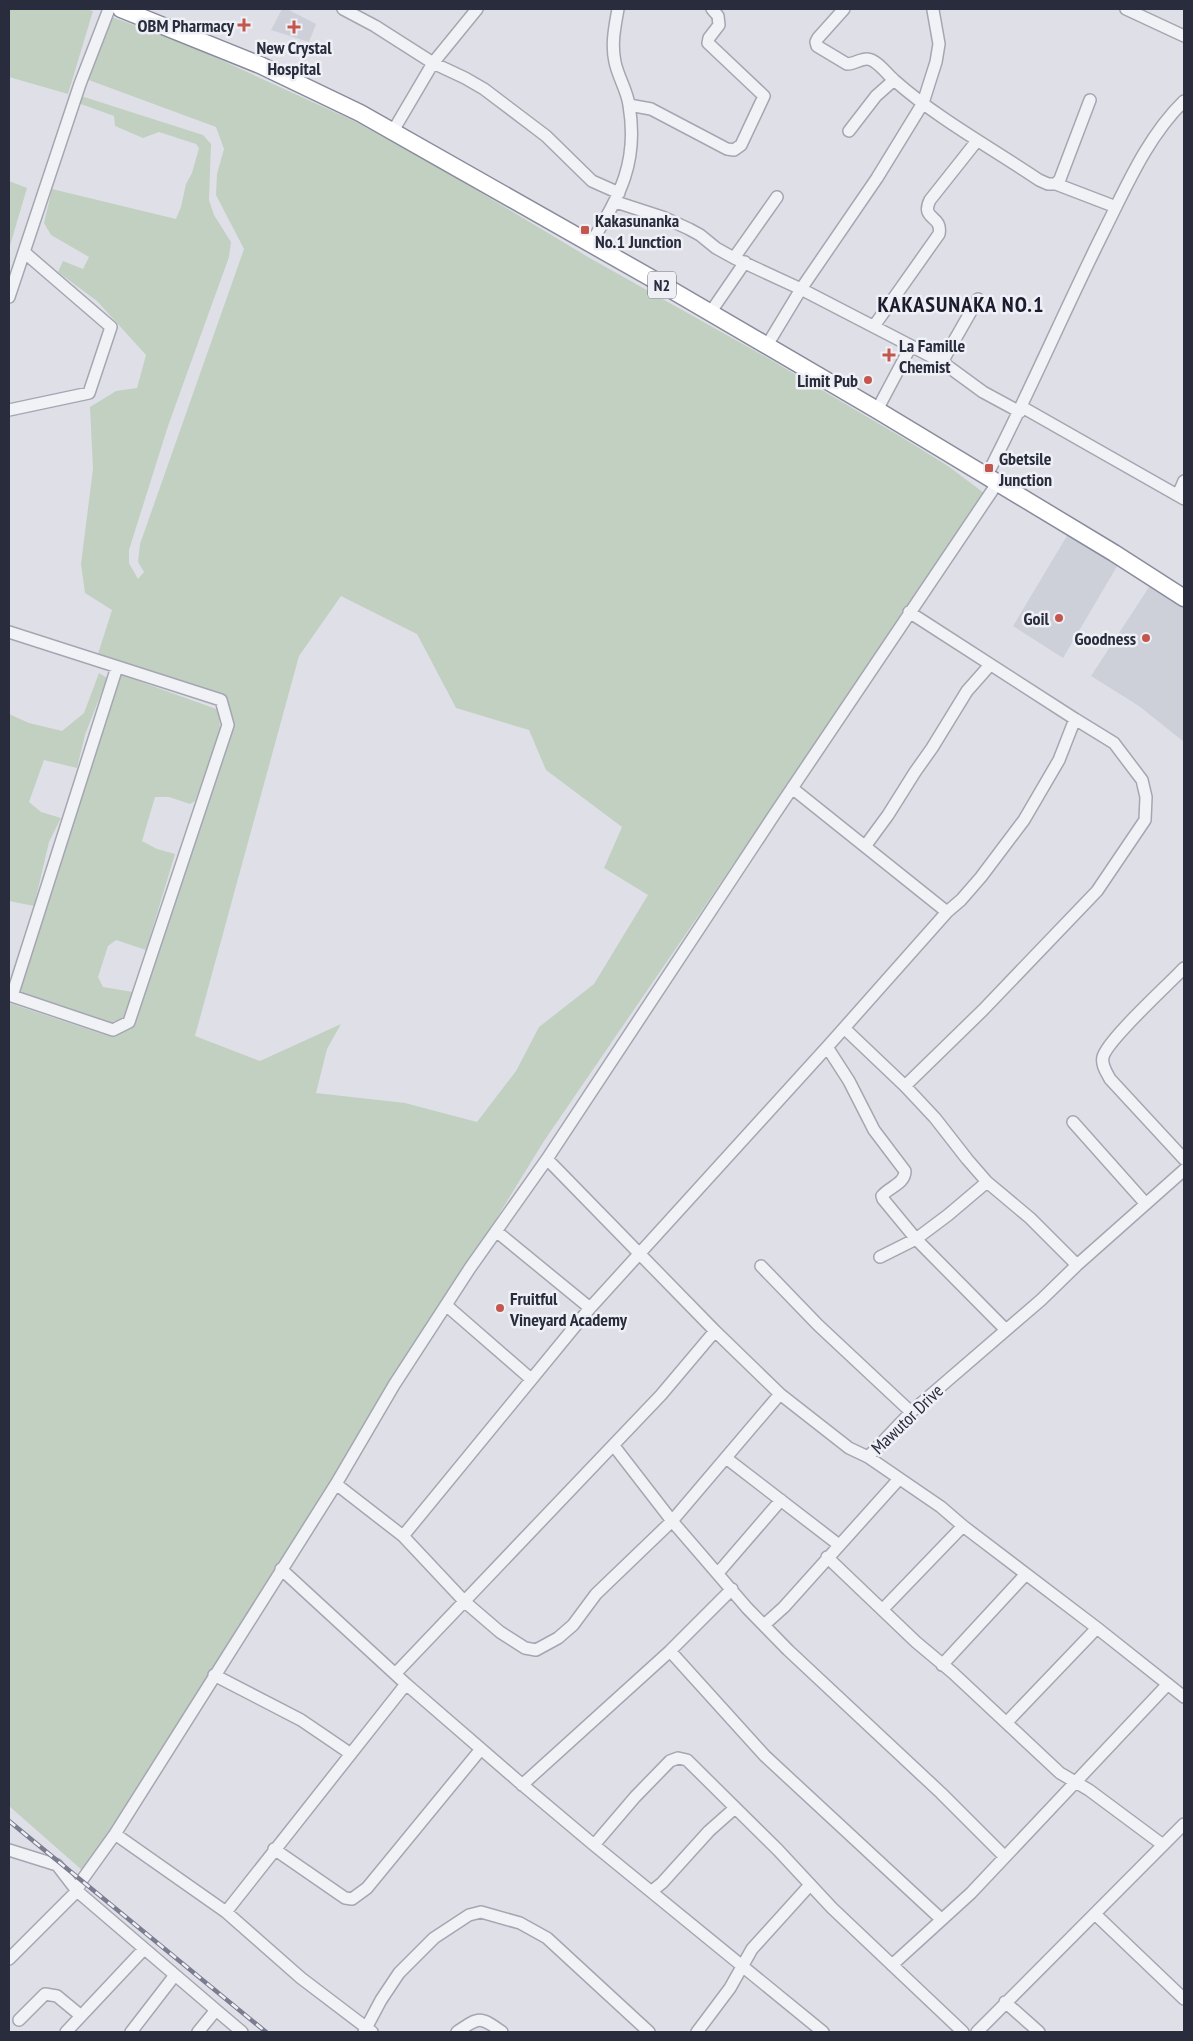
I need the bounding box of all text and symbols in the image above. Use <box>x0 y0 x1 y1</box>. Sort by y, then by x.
place label: OBM Pharmacy <box>138 14 235 37</box>
marker: OBM Pharmacy <box>238 19 250 31</box>
marker: New Crystal Hospital <box>287 20 301 34</box>
place label: New Crystal Hospital <box>256 36 332 80</box>
place label: Kakasunanka No.1 Junction <box>595 209 682 253</box>
marker: Kakasunanka No.1 Junction <box>579 224 591 236</box>
road number: N2 <box>648 272 676 298</box>
district label: KAKASUNAKA NO.1 <box>878 290 1044 318</box>
place label: La Famille Chemist <box>899 334 965 378</box>
marker: La Famille Chemist <box>883 349 895 361</box>
place label: Limit Pub <box>797 369 858 392</box>
marker: Limit Pub <box>862 374 874 386</box>
place label: Gbetsile Junction <box>998 447 1052 491</box>
marker: Gbetsile Junction <box>983 462 995 474</box>
place label: Goil <box>1024 607 1050 630</box>
marker: Goil <box>1053 612 1065 624</box>
place label: Goodness <box>1075 627 1136 650</box>
marker: Goodness <box>1140 632 1152 644</box>
place label: Fruitful Vineyard Academy <box>509 1287 628 1331</box>
marker: Fruitful Vineyard Academy <box>494 1302 506 1314</box>
street label: Mawutor Drive <box>866 1379 948 1459</box>

